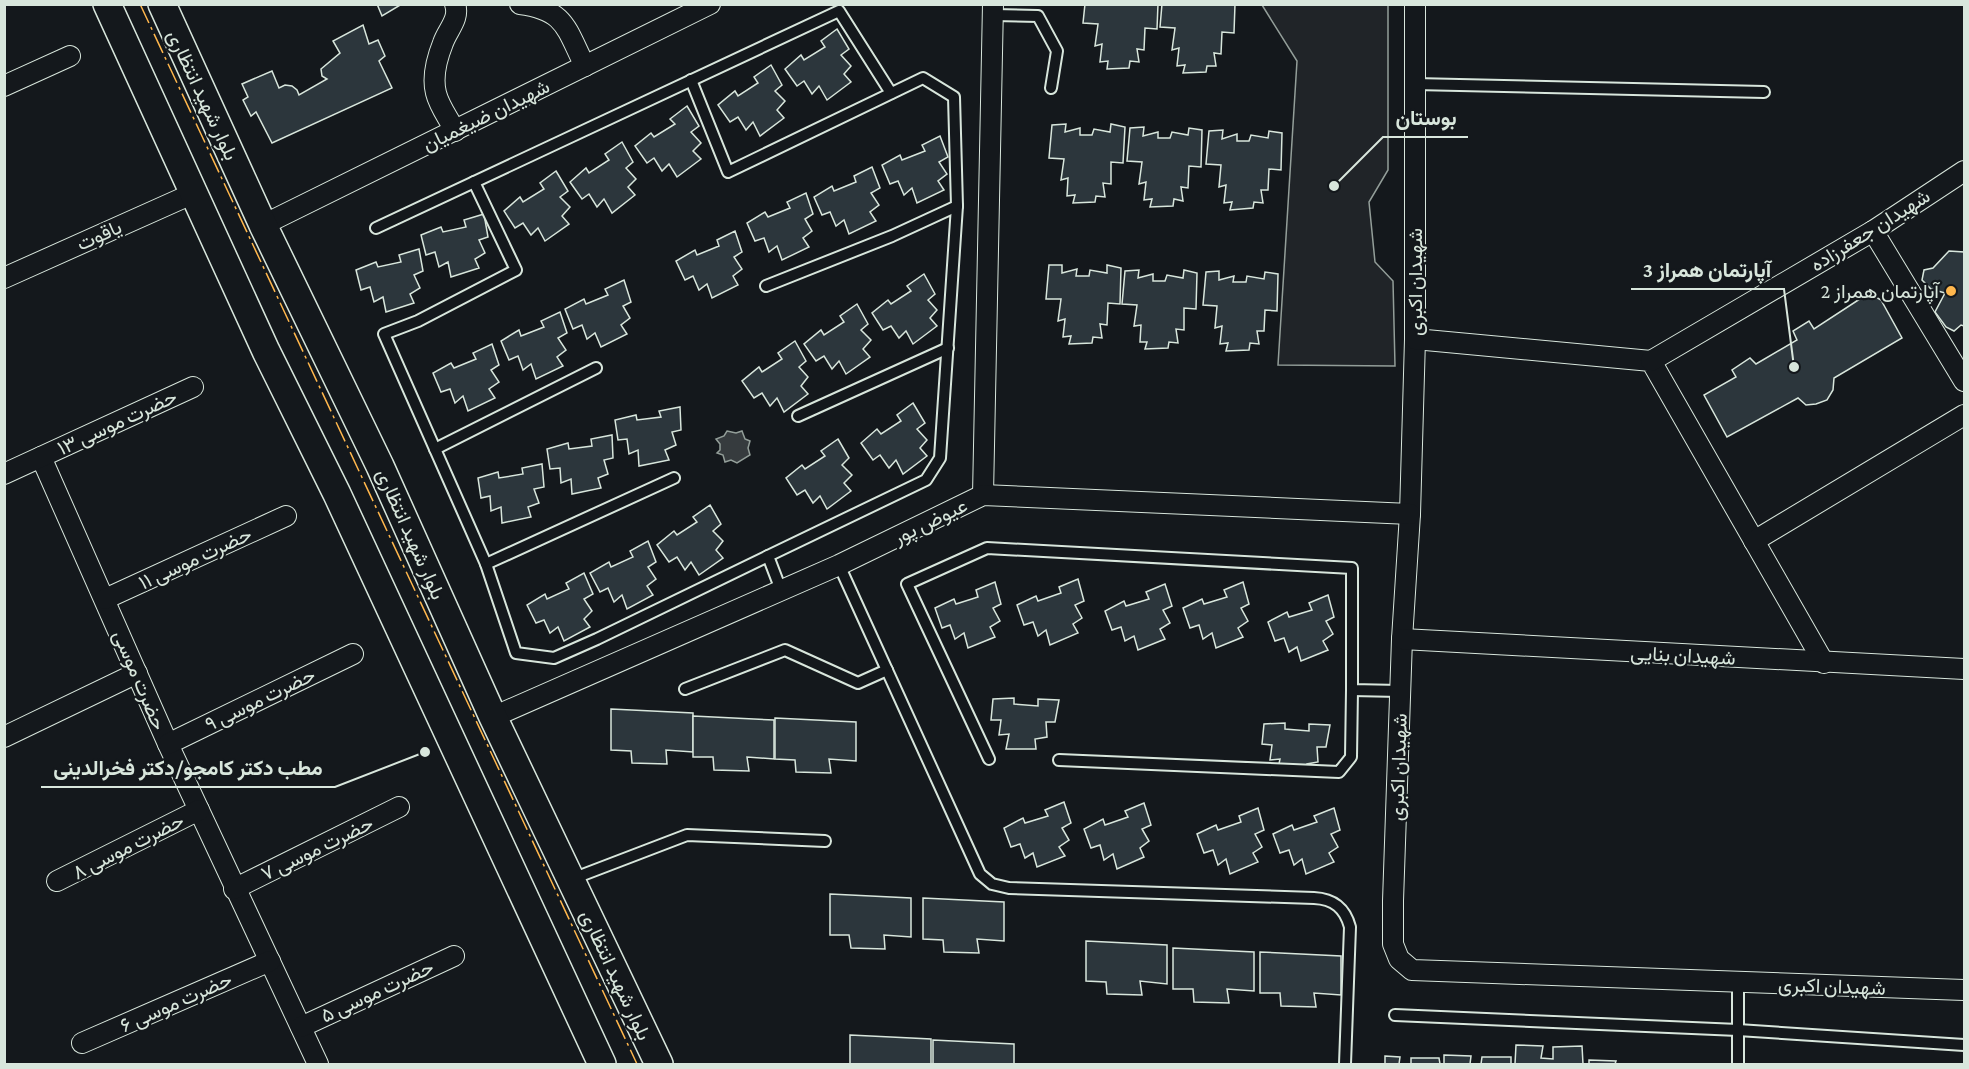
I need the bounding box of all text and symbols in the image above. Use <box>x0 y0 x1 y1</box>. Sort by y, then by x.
street label: بلوار شهید انتظاری <box>161 26 243 164</box>
street label: شهیدان ضیغمیان <box>419 75 554 157</box>
callout: بوستان <box>1383 98 1468 137</box>
text: بوستان <box>1395 106 1457 131</box>
street label: شهیدان جعفرزاده <box>1806 184 1935 277</box>
street label: یاقوت <box>73 215 126 256</box>
street label: شهیدان اکبری <box>1404 228 1428 336</box>
callout: آپارتمان همراز 3 <box>1631 250 1784 289</box>
text: آپارتمان همراز 3 <box>1643 258 1773 284</box>
place label: آپارتمان همراز 2 <box>1821 280 1940 305</box>
marker: آپارتمان همراز 2 <box>1944 284 1958 298</box>
street label: حضرت موسی ۱۳ <box>54 385 181 461</box>
street label: بلوار شهید انتظاری <box>370 465 450 604</box>
street label: عیوض پور <box>889 494 972 551</box>
street label: حضرت موسی ۱۱ <box>135 522 256 595</box>
street label: حضرت موسی <box>107 627 171 734</box>
street label: شهیدان بنایی <box>1630 641 1736 671</box>
street label: حضرت موسی ۹ <box>201 663 319 737</box>
street label: شهیدان اکبری <box>1385 713 1413 821</box>
callout: مطب دکتر کامجو/دکتر فخرالدینی <box>41 748 335 787</box>
text: مطب دکتر کامجو/دکتر فخرالدینی <box>53 756 323 781</box>
street label: حضرت موسی ۸ <box>69 809 188 885</box>
street label: حضرت موسی ۷ <box>257 811 377 886</box>
street label: بلوار شهید انتظاری <box>574 906 656 1044</box>
street label: حضرت موسی ۵ <box>317 955 438 1029</box>
street label: حضرت موسی ۶ <box>117 968 236 1038</box>
street label: شهیدان اکبری <box>1778 973 1886 1001</box>

